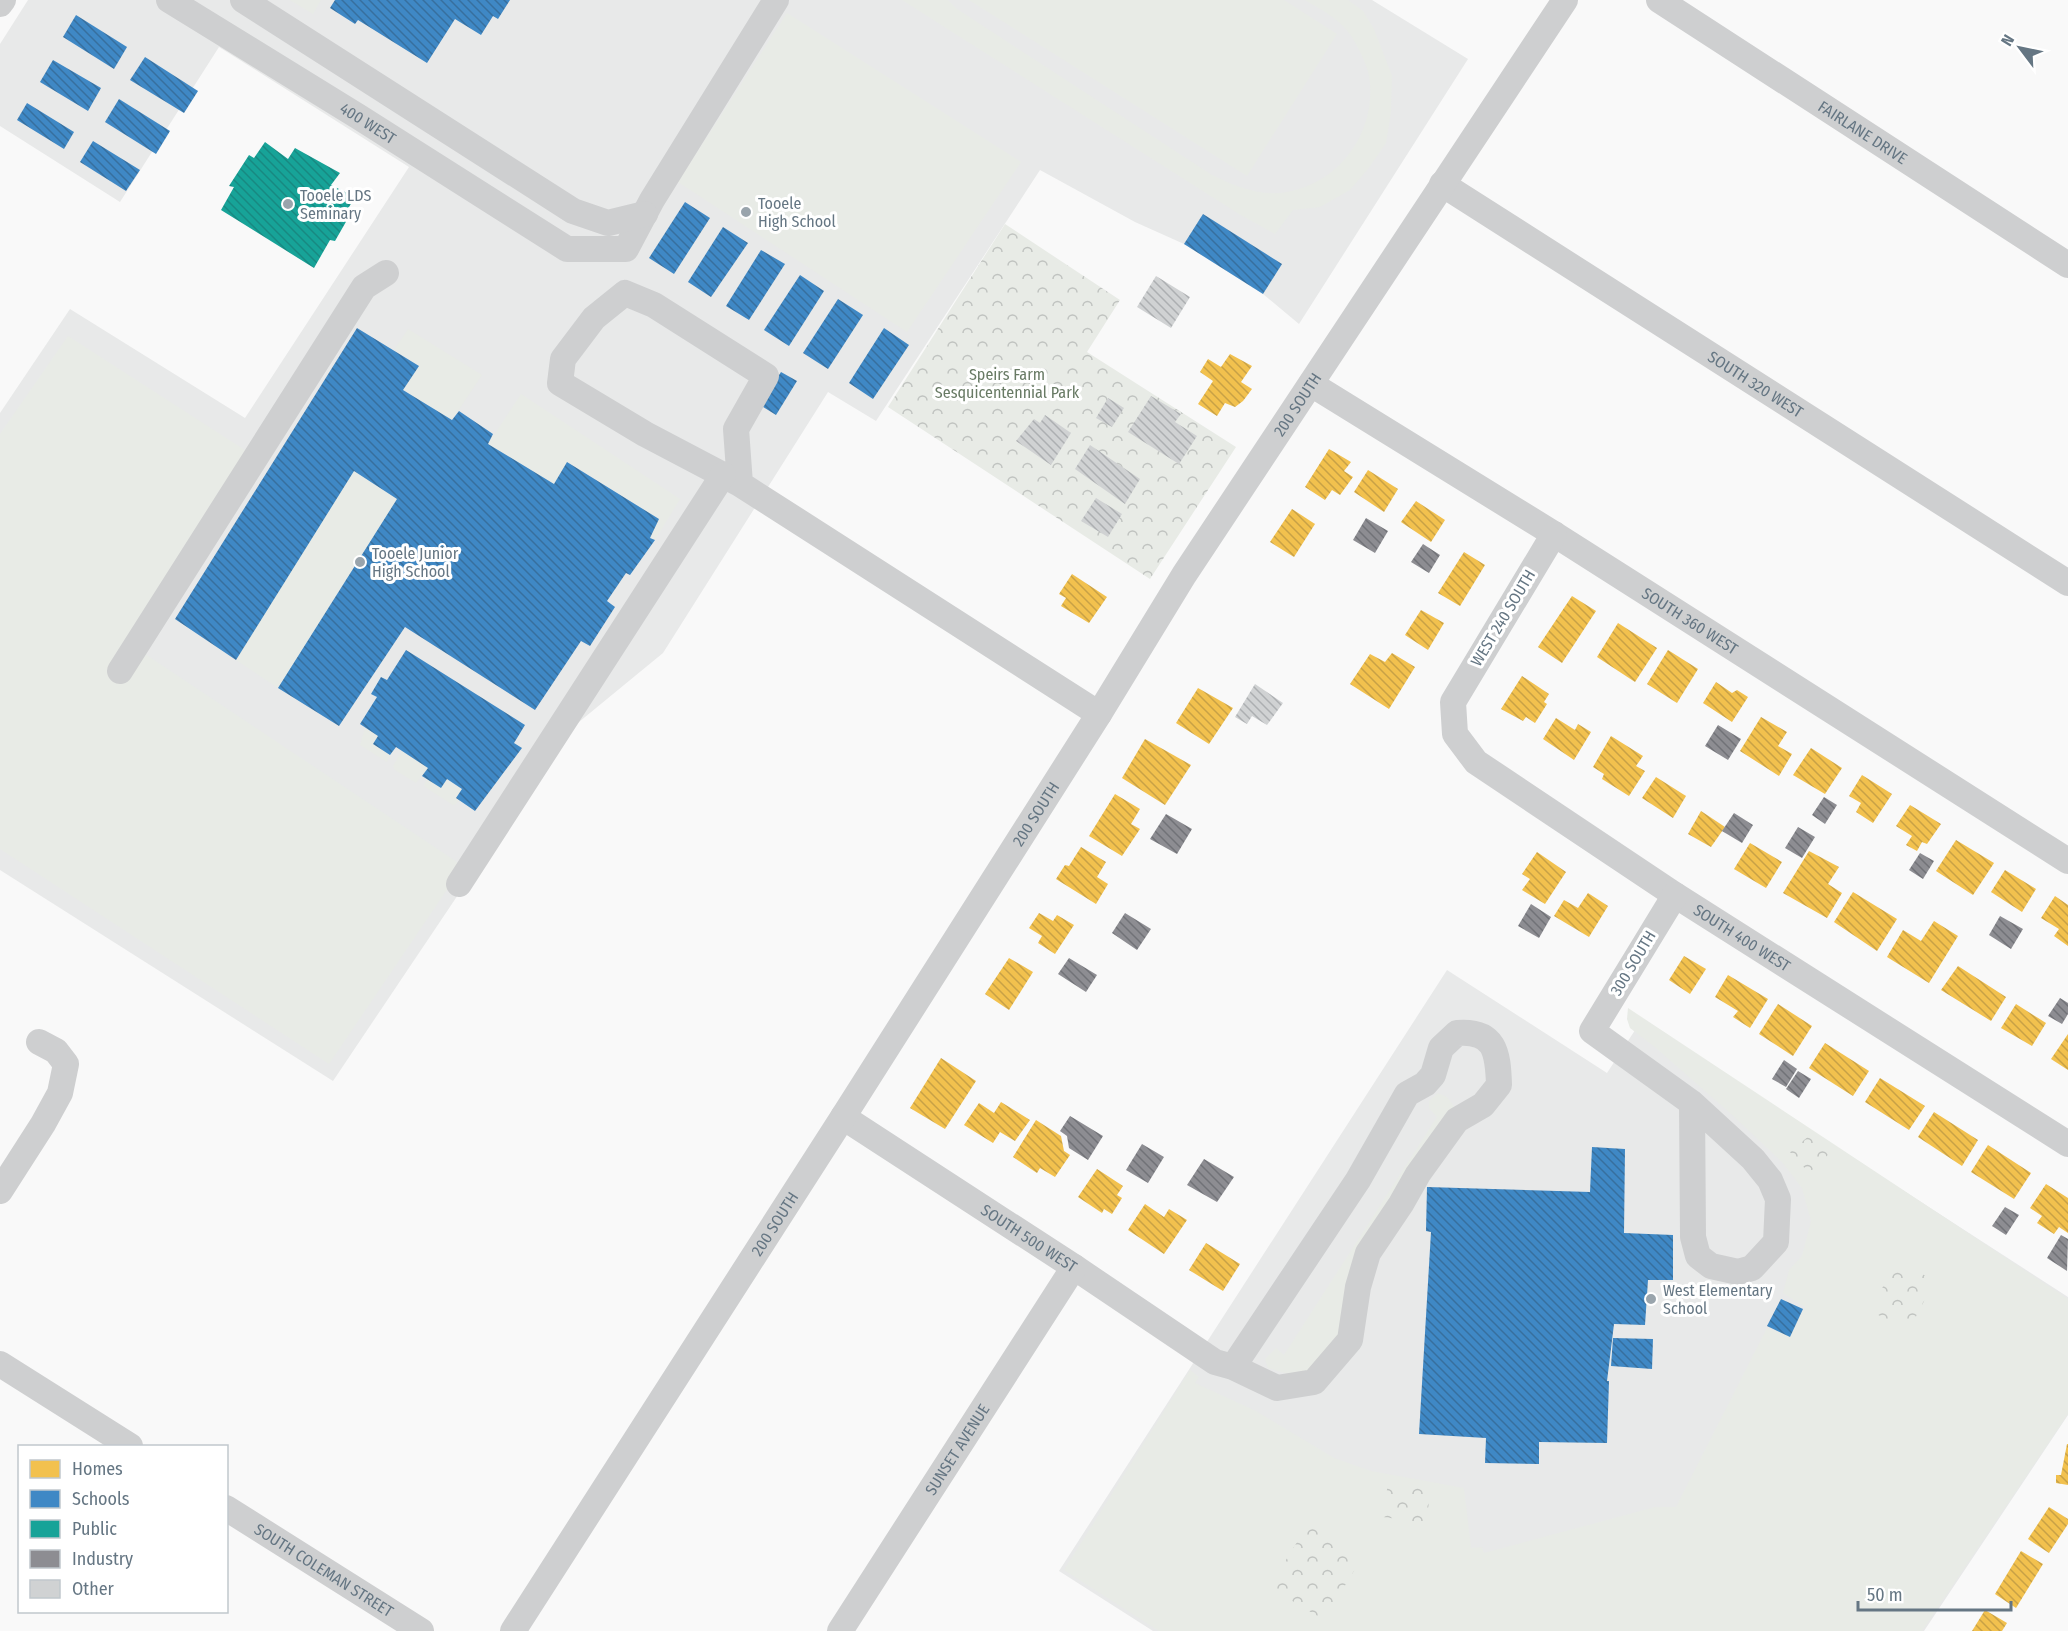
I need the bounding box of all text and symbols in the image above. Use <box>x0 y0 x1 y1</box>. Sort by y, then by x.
north arrow <box>1990 18 2050 78</box>
text: N <box>1997 31 2018 49</box>
street label: FAIRLANE DRIVE <box>1815 96 1911 168</box>
street label: 400 WEST <box>337 98 400 148</box>
place label: Tooele LDS Seminary <box>300 186 371 223</box>
place label: Tooele High School <box>758 194 836 231</box>
marker: Tooele LDS Seminary <box>281 197 295 211</box>
marker: Tooele High School <box>739 205 753 219</box>
street label: SOUTH 320 WEST <box>1705 347 1807 422</box>
park label: Speirs Farm Sesquicentennial Park <box>935 365 1080 402</box>
street label: 200 SOUTH <box>1269 369 1325 440</box>
place label: Tooele Junior High School <box>372 544 459 581</box>
marker: Tooele Junior High School <box>353 555 367 569</box>
street label: WEST 240 SOUTH <box>1467 566 1539 670</box>
street label: SOUTH 360 WEST <box>1639 583 1742 658</box>
street label: 200 SOUTH <box>1008 778 1063 849</box>
street label: SOUTH 400 WEST <box>1690 900 1795 976</box>
street label: 300 SOUTH <box>1606 927 1660 999</box>
street label: 200 SOUTH <box>747 1188 802 1259</box>
street label: SOUTH 500 WEST <box>978 1200 1081 1276</box>
place label: West Elementary School <box>1663 1281 1773 1318</box>
marker: West Elementary School <box>1644 1292 1658 1306</box>
street label: SUNSET AVENUE <box>921 1400 993 1498</box>
legend <box>18 1445 228 1613</box>
text: Homes <box>72 1458 123 1480</box>
text: Schools <box>72 1488 130 1510</box>
text: Public <box>72 1518 117 1540</box>
street label: SOUTH COLEMAN STREET <box>251 1519 397 1621</box>
text: Industry <box>72 1548 133 1570</box>
scale bar <box>1858 1574 2011 1612</box>
text: Other <box>72 1578 115 1600</box>
text: 50 m <box>1867 1584 1903 1606</box>

